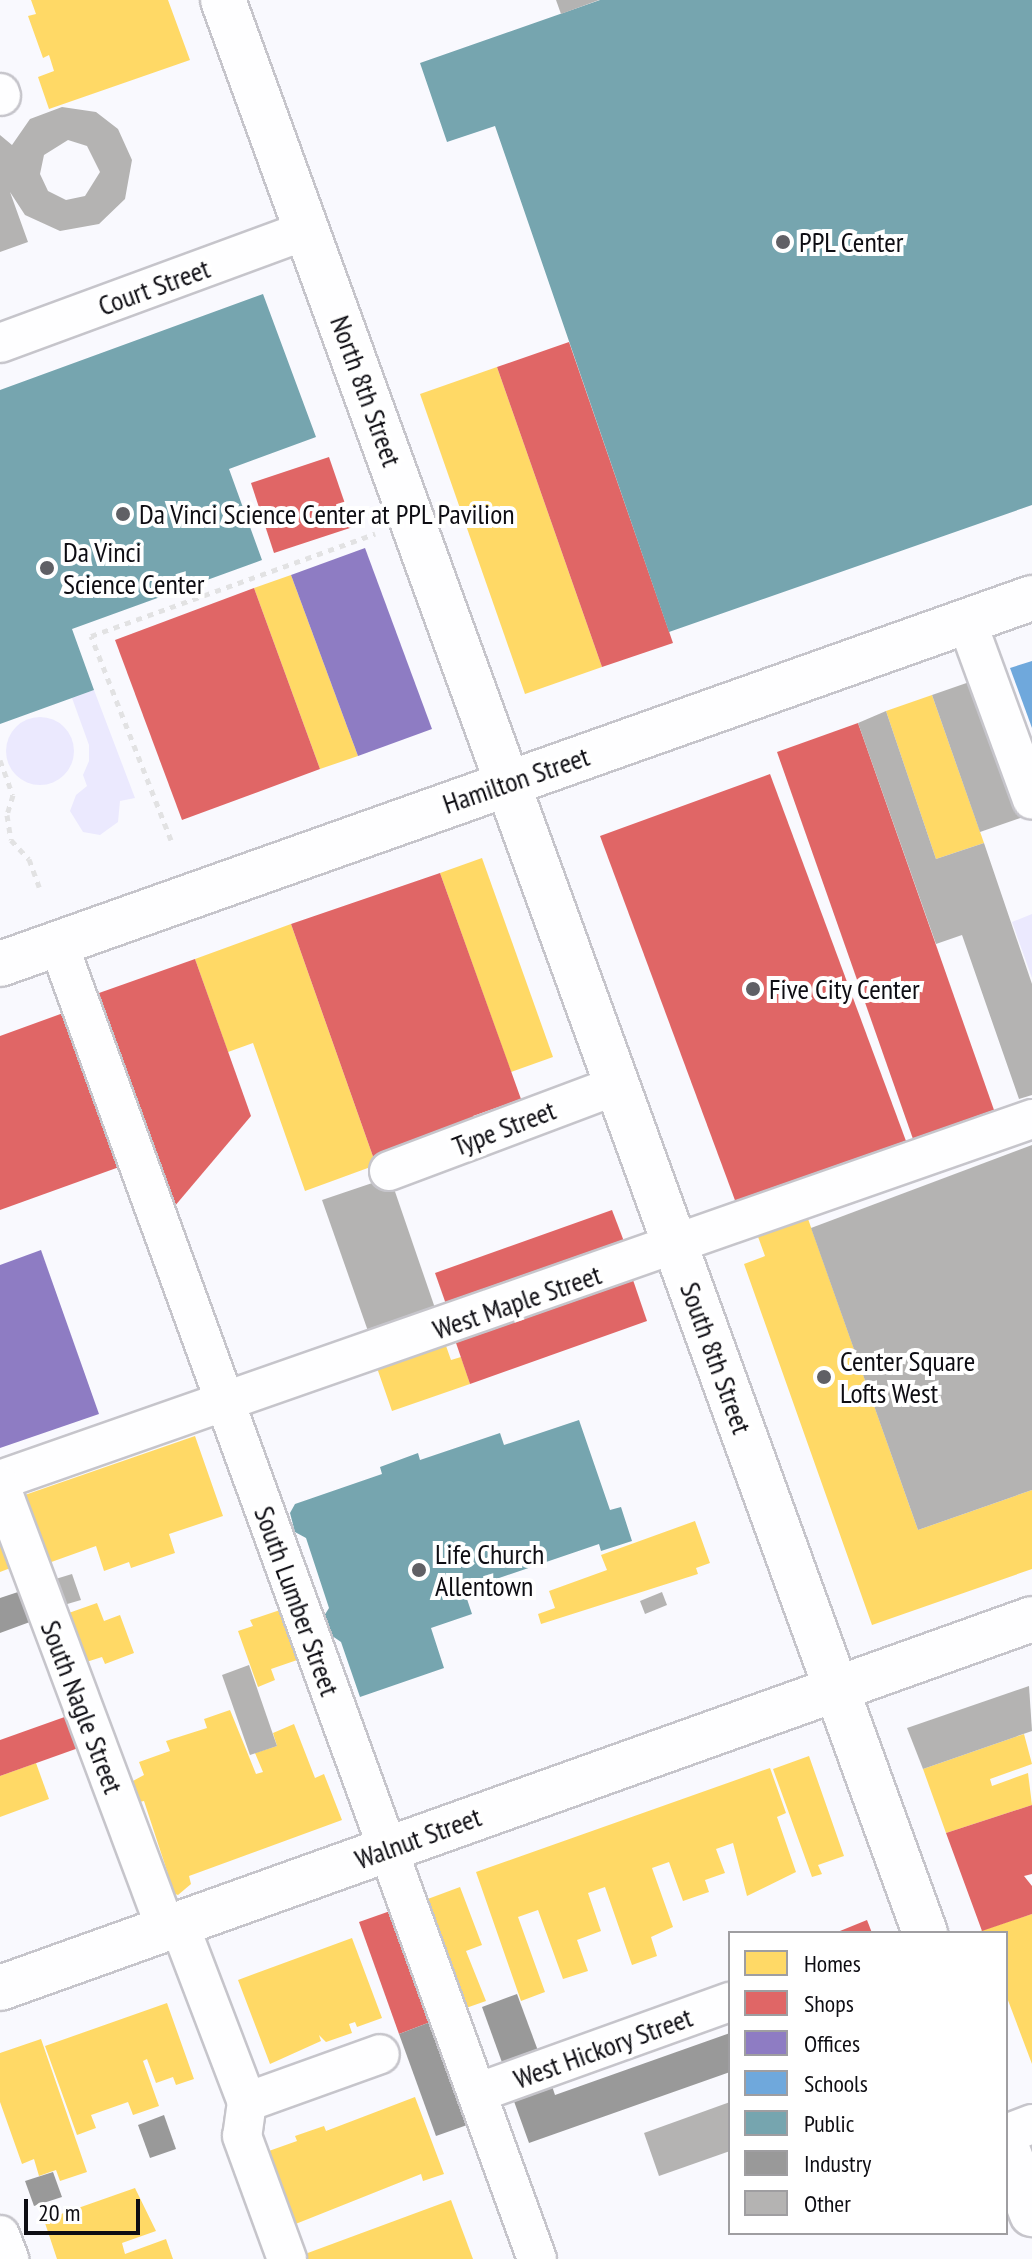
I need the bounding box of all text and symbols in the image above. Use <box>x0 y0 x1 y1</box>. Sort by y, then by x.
place label: PPL Center <box>799 225 904 259</box>
marker: PPL Center <box>774 233 792 251</box>
street label: Court Street <box>94 251 214 323</box>
street label: North 8th Street <box>323 311 409 471</box>
place label: Da Vinci Science Center at PPL Pavilion <box>139 497 516 531</box>
marker: Da Vinci Science Center at PPL Pavilion <box>114 505 132 523</box>
place label: Da Vinci Science Center <box>63 535 204 601</box>
marker: Da Vinci Science Center <box>38 559 56 577</box>
street label: Hamilton Street <box>438 739 594 821</box>
place label: Five City Center <box>769 972 921 1006</box>
marker: Five City Center <box>744 980 762 998</box>
street label: Type Street <box>448 1093 560 1163</box>
street label: West Maple Street <box>428 1258 606 1346</box>
street label: South 8th Street <box>673 1278 759 1438</box>
place label: Center Square Lofts West <box>840 1344 975 1410</box>
marker: Center Square Lofts West <box>815 1368 833 1386</box>
street label: South Lumber Street <box>247 1502 347 1700</box>
place label: Life Church Allentown <box>435 1537 544 1603</box>
marker: Life Church Allentown <box>410 1561 428 1579</box>
street label: South Nagle Street <box>34 1616 130 1798</box>
street label: Walnut Street <box>350 1800 486 1876</box>
legend <box>728 1931 1008 2235</box>
text: Homes <box>804 1948 861 1979</box>
text: Shops <box>804 1988 854 2019</box>
street label: West Hickory Street <box>509 2000 697 2096</box>
text: Offices <box>804 2028 860 2059</box>
text: Schools <box>804 2068 868 2099</box>
text: Public <box>804 2108 854 2139</box>
text: Industry <box>804 2148 871 2179</box>
scale bar <box>28 2183 144 2233</box>
text: Other <box>804 2188 851 2219</box>
text: 20 m <box>38 2197 80 2228</box>

